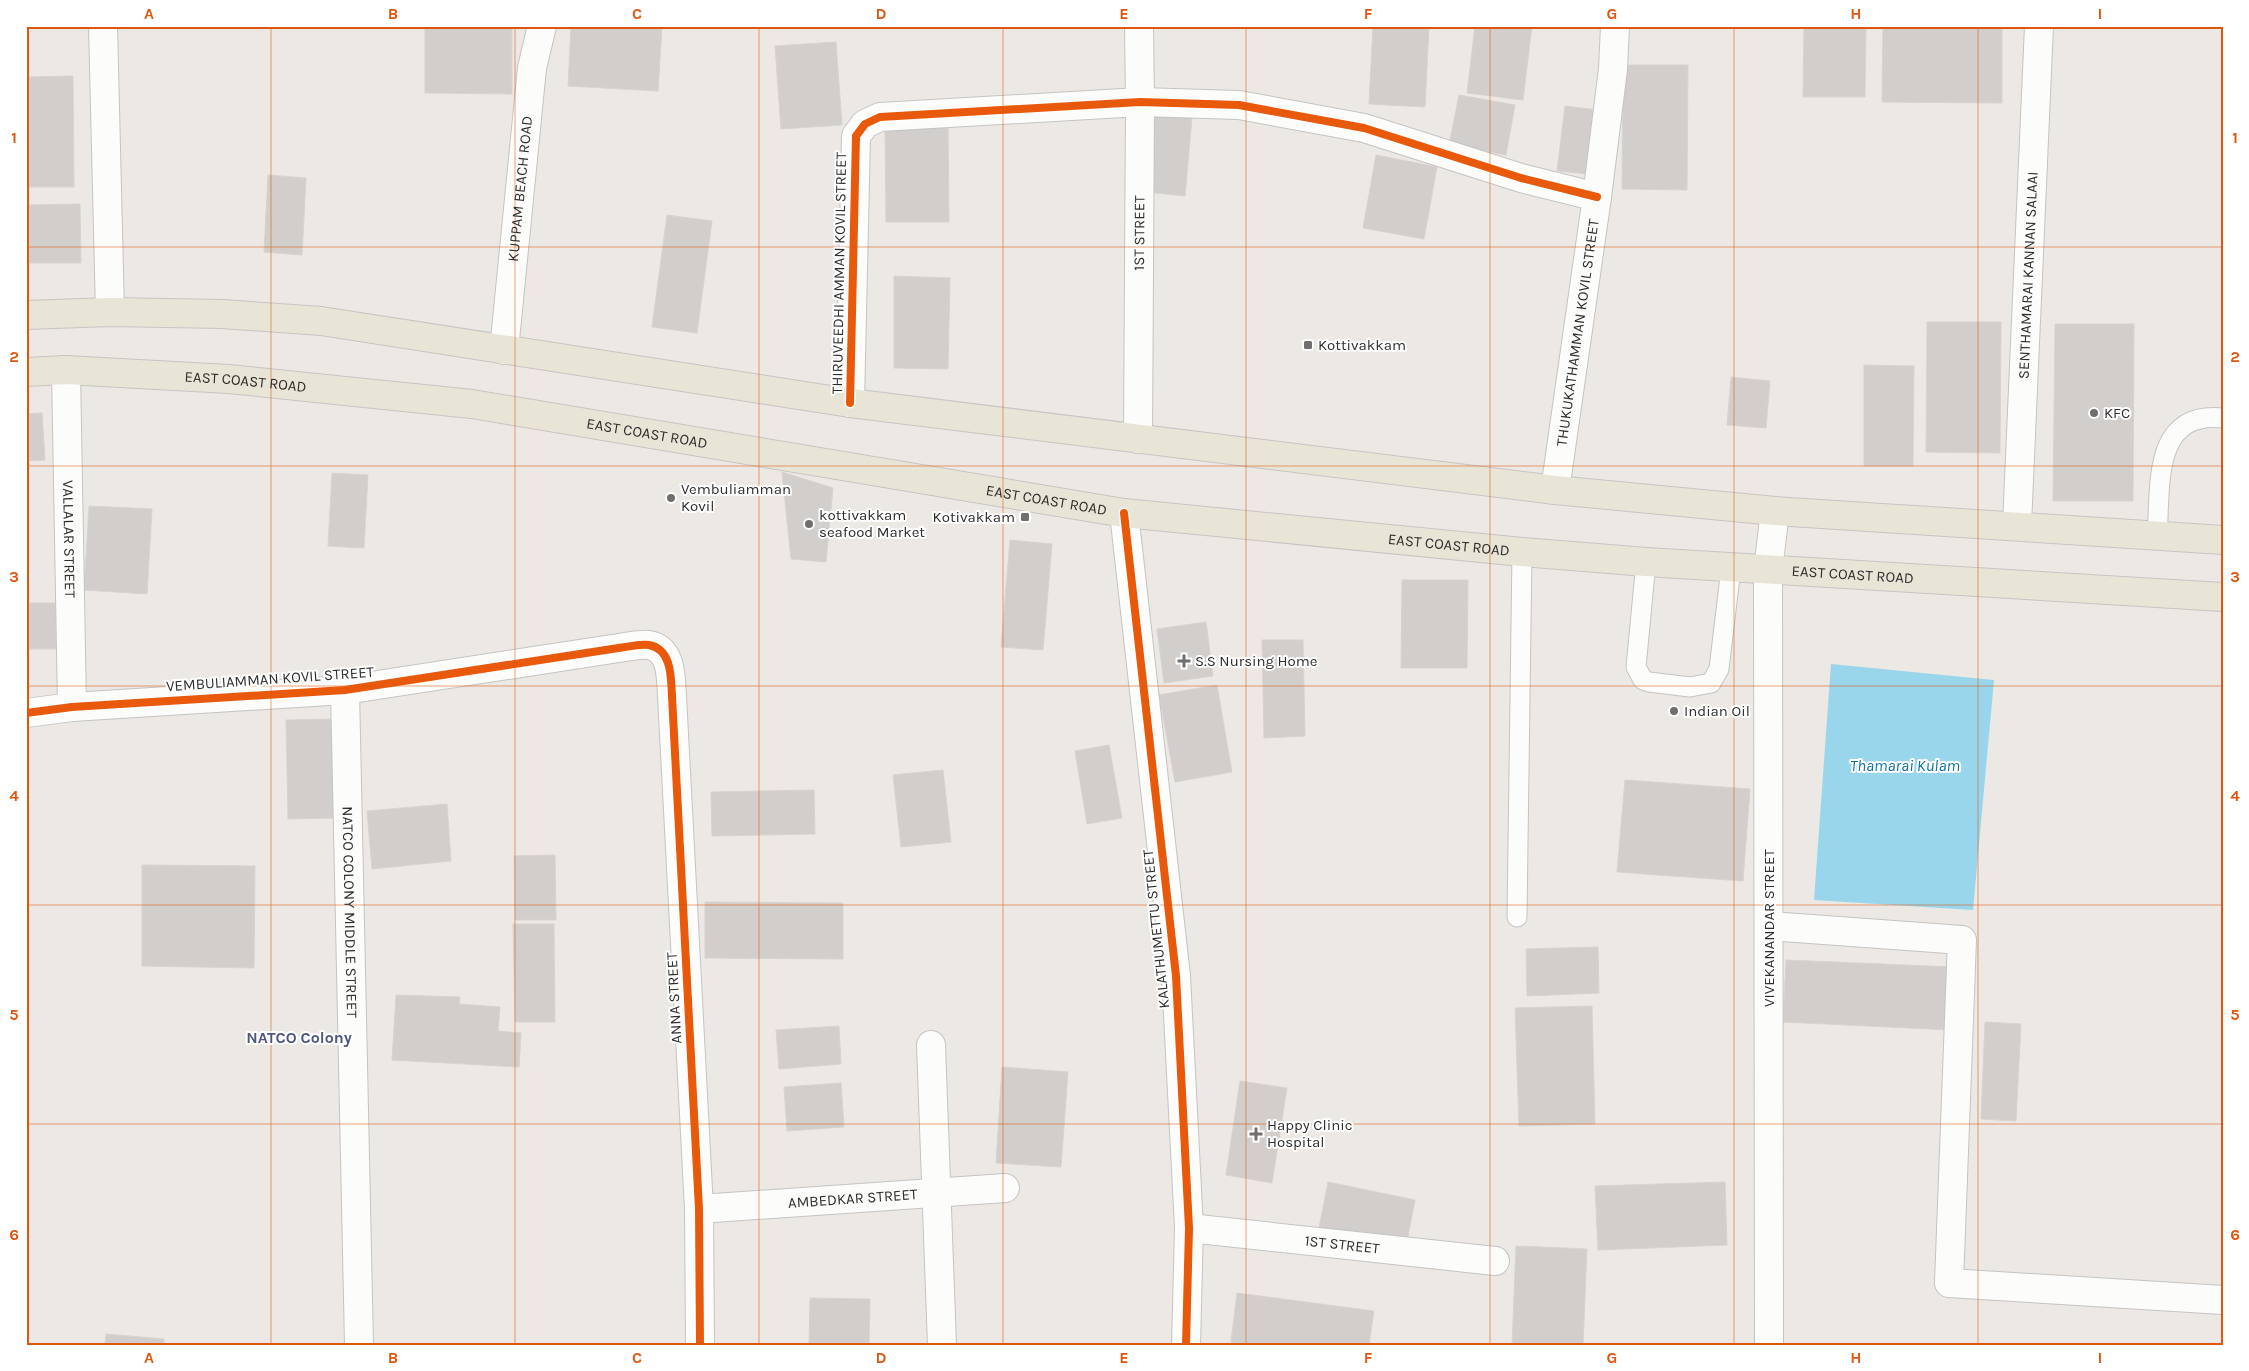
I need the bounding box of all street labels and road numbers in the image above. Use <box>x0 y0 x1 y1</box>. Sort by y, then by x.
street label: KUPPAM BEACH ROAD <box>504 115 536 263</box>
street label: THIRUVEEDHI AMMAN KOVIL STREET <box>828 151 850 394</box>
street label: SENTHAMARAI KANNAN SALAAI <box>2014 171 2042 379</box>
street label: 1ST STREET <box>1130 195 1148 271</box>
street label: THUKUKATHAMMAN KOVIL STREET <box>1552 217 1603 447</box>
street label: EAST COAST ROAD <box>184 368 307 396</box>
street label: EAST COAST ROAD <box>585 414 709 452</box>
street label: VALLALAR STREET <box>59 480 79 599</box>
street label: EAST COAST ROAD <box>985 481 1108 519</box>
street label: EAST COAST ROAD <box>1387 530 1511 560</box>
street label: EAST COAST ROAD <box>1791 562 1914 587</box>
street label: VEMBULIAMMAN KOVIL STREET <box>165 663 375 695</box>
street label: NATCO COLONY MIDDLE STREET <box>338 806 361 1019</box>
street label: KALATHUMETTU STREET <box>1139 848 1173 1009</box>
street label: VIVEKANANDAR STREET <box>1760 849 1778 1007</box>
street label: ANNA STREET <box>663 951 685 1044</box>
street label: AMBEDKAR STREET <box>787 1185 918 1212</box>
street label: 1ST STREET <box>1304 1232 1381 1258</box>

